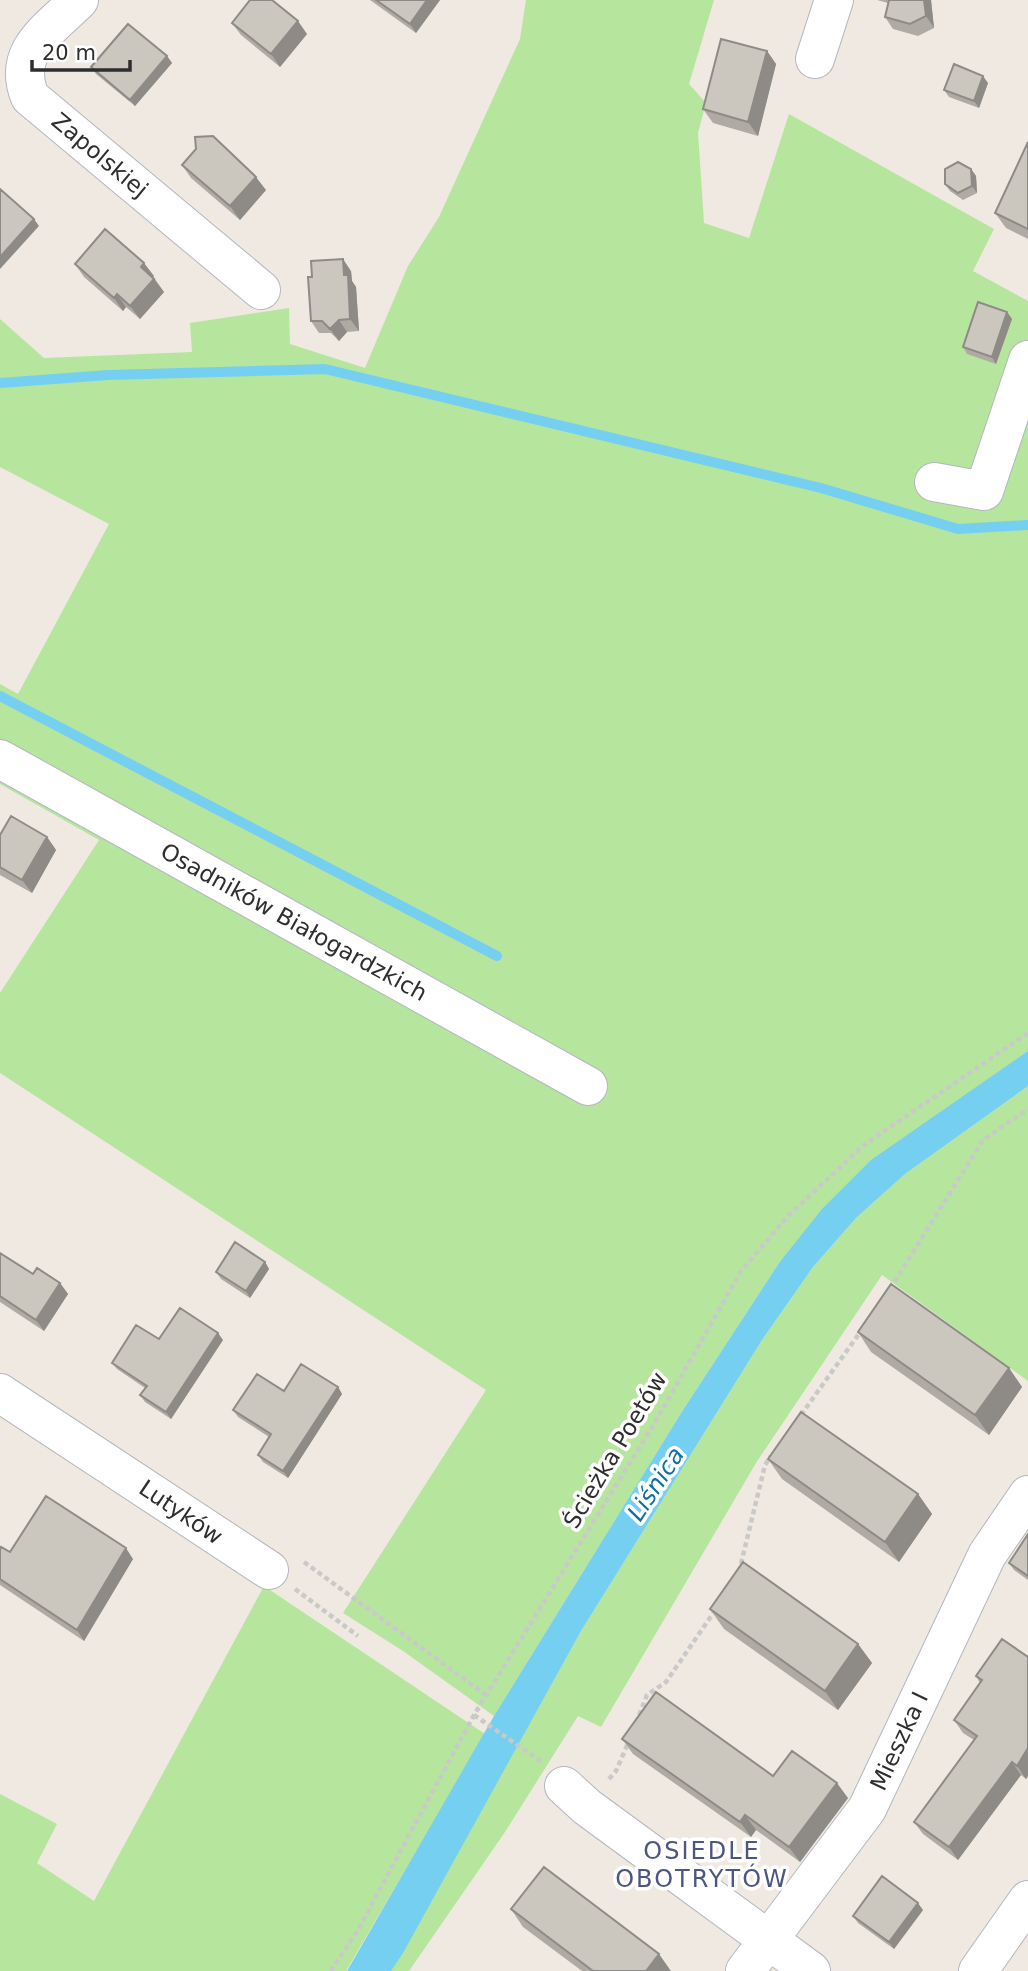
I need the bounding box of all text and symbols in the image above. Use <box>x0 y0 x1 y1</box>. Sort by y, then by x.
scale bar <box>32 28 130 72</box>
text: 20 m <box>42 41 96 65</box>
street label: Zapolskiej <box>47 107 153 203</box>
street label: Osadników Białogardzkich <box>156 838 432 1006</box>
street label: Ścieżka Poetów <box>557 1367 672 1533</box>
water label: Liśnica <box>622 1442 690 1526</box>
street label: Lutyków <box>134 1475 228 1549</box>
street label: Mieszka I <box>865 1688 933 1794</box>
district label: OSIEDLE OBOTRYTÓW <box>615 1837 789 1893</box>

